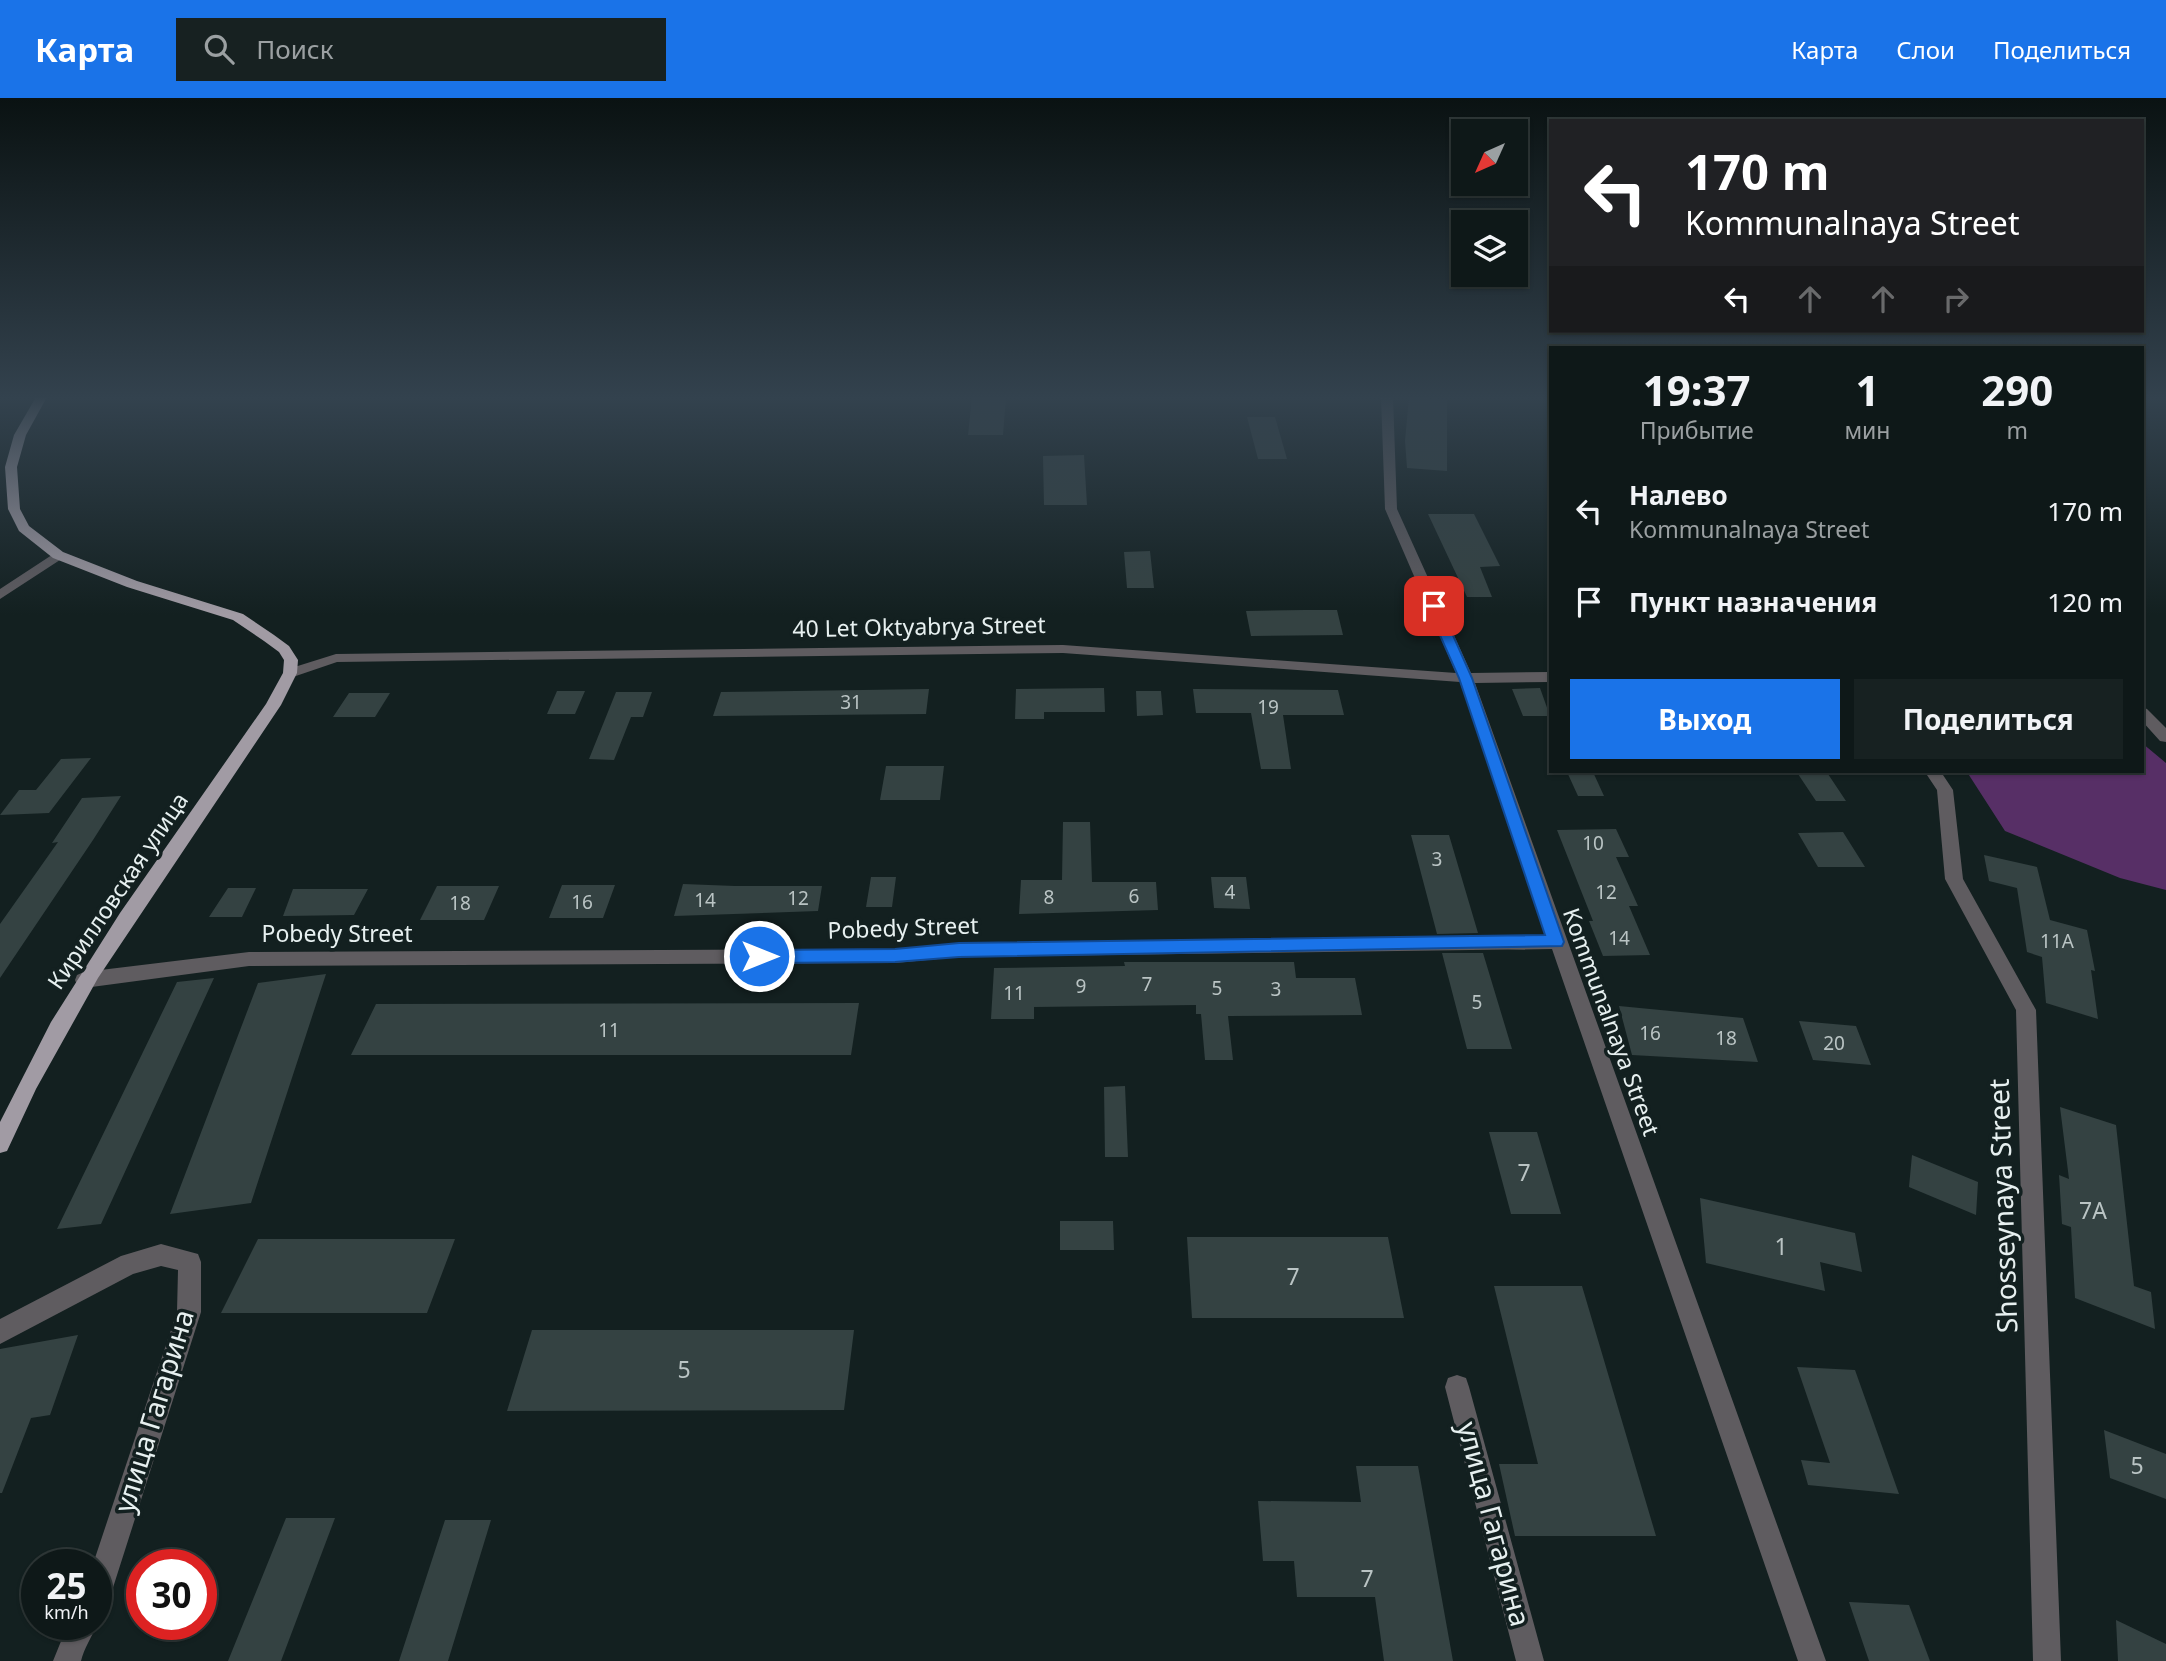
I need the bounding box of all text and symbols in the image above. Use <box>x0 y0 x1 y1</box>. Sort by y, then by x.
search box <box>176 18 666 81</box>
text: Карта <box>35 27 134 72</box>
icon: search <box>200 30 238 68</box>
text: Поиск <box>256 31 333 67</box>
text: Карта <box>1791 33 1858 66</box>
text: Слои <box>1896 33 1955 66</box>
text: Поделиться <box>1993 33 2131 66</box>
north arrow <box>1451 119 1528 196</box>
map controls <box>1451 119 1528 287</box>
text: 170 m <box>1685 138 1830 204</box>
icon: left <box>1570 147 1661 238</box>
text: Kommunalnaya Street <box>1685 201 2019 244</box>
button: layers <box>1451 210 1528 287</box>
icon: left <box>1718 280 1756 318</box>
icon: ahead <box>1791 280 1829 318</box>
icon: ahead <box>1864 280 1902 318</box>
icon: right <box>1937 280 1975 318</box>
text: 19:37 <box>1643 361 1751 418</box>
text: 1 <box>1855 361 1879 418</box>
text: 290 <box>1981 361 2053 418</box>
text: Прибытие <box>1640 414 1754 446</box>
text: мин <box>1844 414 1890 446</box>
text: m <box>2006 414 2028 446</box>
text: Налево <box>1629 477 1728 513</box>
icon: left <box>1570 492 1608 530</box>
text: 170 m <box>2047 493 2123 529</box>
text: Kommunalnaya Street <box>1629 513 1869 545</box>
pin <box>1404 576 1464 636</box>
icon: arrive <box>1570 583 1608 621</box>
text: Пункт назначения <box>1629 584 1877 620</box>
text: 120 m <box>2047 584 2123 620</box>
icon: arrive <box>1415 587 1453 625</box>
street label: 40 Let Oktyabrya Street <box>792 608 1046 644</box>
button: Выход <box>1570 679 1840 759</box>
button: Поделиться <box>1854 679 2123 759</box>
house number: 31 <box>840 689 862 715</box>
house number: 19 <box>1257 694 1279 720</box>
street label: Кирилловская улица <box>39 786 195 995</box>
house number: 10 <box>1582 830 1604 856</box>
house number: 3 <box>1432 846 1442 872</box>
house number: 4 <box>1225 879 1236 905</box>
house number: 12 <box>1595 879 1617 905</box>
house number: 6 <box>1129 883 1139 909</box>
house number: 8 <box>1044 884 1054 910</box>
house number: 12 <box>787 885 809 911</box>
house number: 14 <box>694 887 716 913</box>
house number: 16 <box>571 889 593 915</box>
house number: 18 <box>449 890 471 916</box>
street label: Kommunalnaya Street <box>1556 903 1668 1140</box>
street label: Pobedy Street <box>827 908 979 946</box>
street label: Pobedy Street <box>261 917 413 949</box>
position arrow <box>722 919 796 993</box>
house number: 14 <box>1608 925 1630 951</box>
house number: 11А <box>2040 928 2075 954</box>
house number: 7 <box>1142 971 1152 997</box>
house number: 9 <box>1076 973 1086 999</box>
house number: 5 <box>1212 975 1222 1001</box>
house number: 3 <box>1271 976 1281 1002</box>
house number: 11 <box>1003 980 1025 1006</box>
house number: 5 <box>1472 989 1482 1015</box>
house number: 11 <box>598 1017 620 1043</box>
house number: 16 <box>1639 1020 1661 1046</box>
house number: 18 <box>1715 1025 1737 1051</box>
house number: 20 <box>1823 1030 1845 1056</box>
street label: Shosseynaya Street <box>1979 1078 2025 1334</box>
house number: 7 <box>1517 1156 1531 1188</box>
house number: 7А <box>2079 1194 2107 1226</box>
house number: 1 <box>1774 1230 1788 1262</box>
house number: 7 <box>1286 1260 1300 1292</box>
street label: улица Гагарина <box>104 1305 202 1517</box>
house number: 5 <box>677 1353 691 1385</box>
street label: улица Гагарина <box>1449 1417 1541 1630</box>
house number: 5 <box>2130 1449 2144 1481</box>
speed limit sign: 30 <box>126 1549 217 1640</box>
text: 25 <box>46 1562 87 1609</box>
house number: 7 <box>1360 1562 1374 1594</box>
text: km/h <box>44 1600 89 1624</box>

